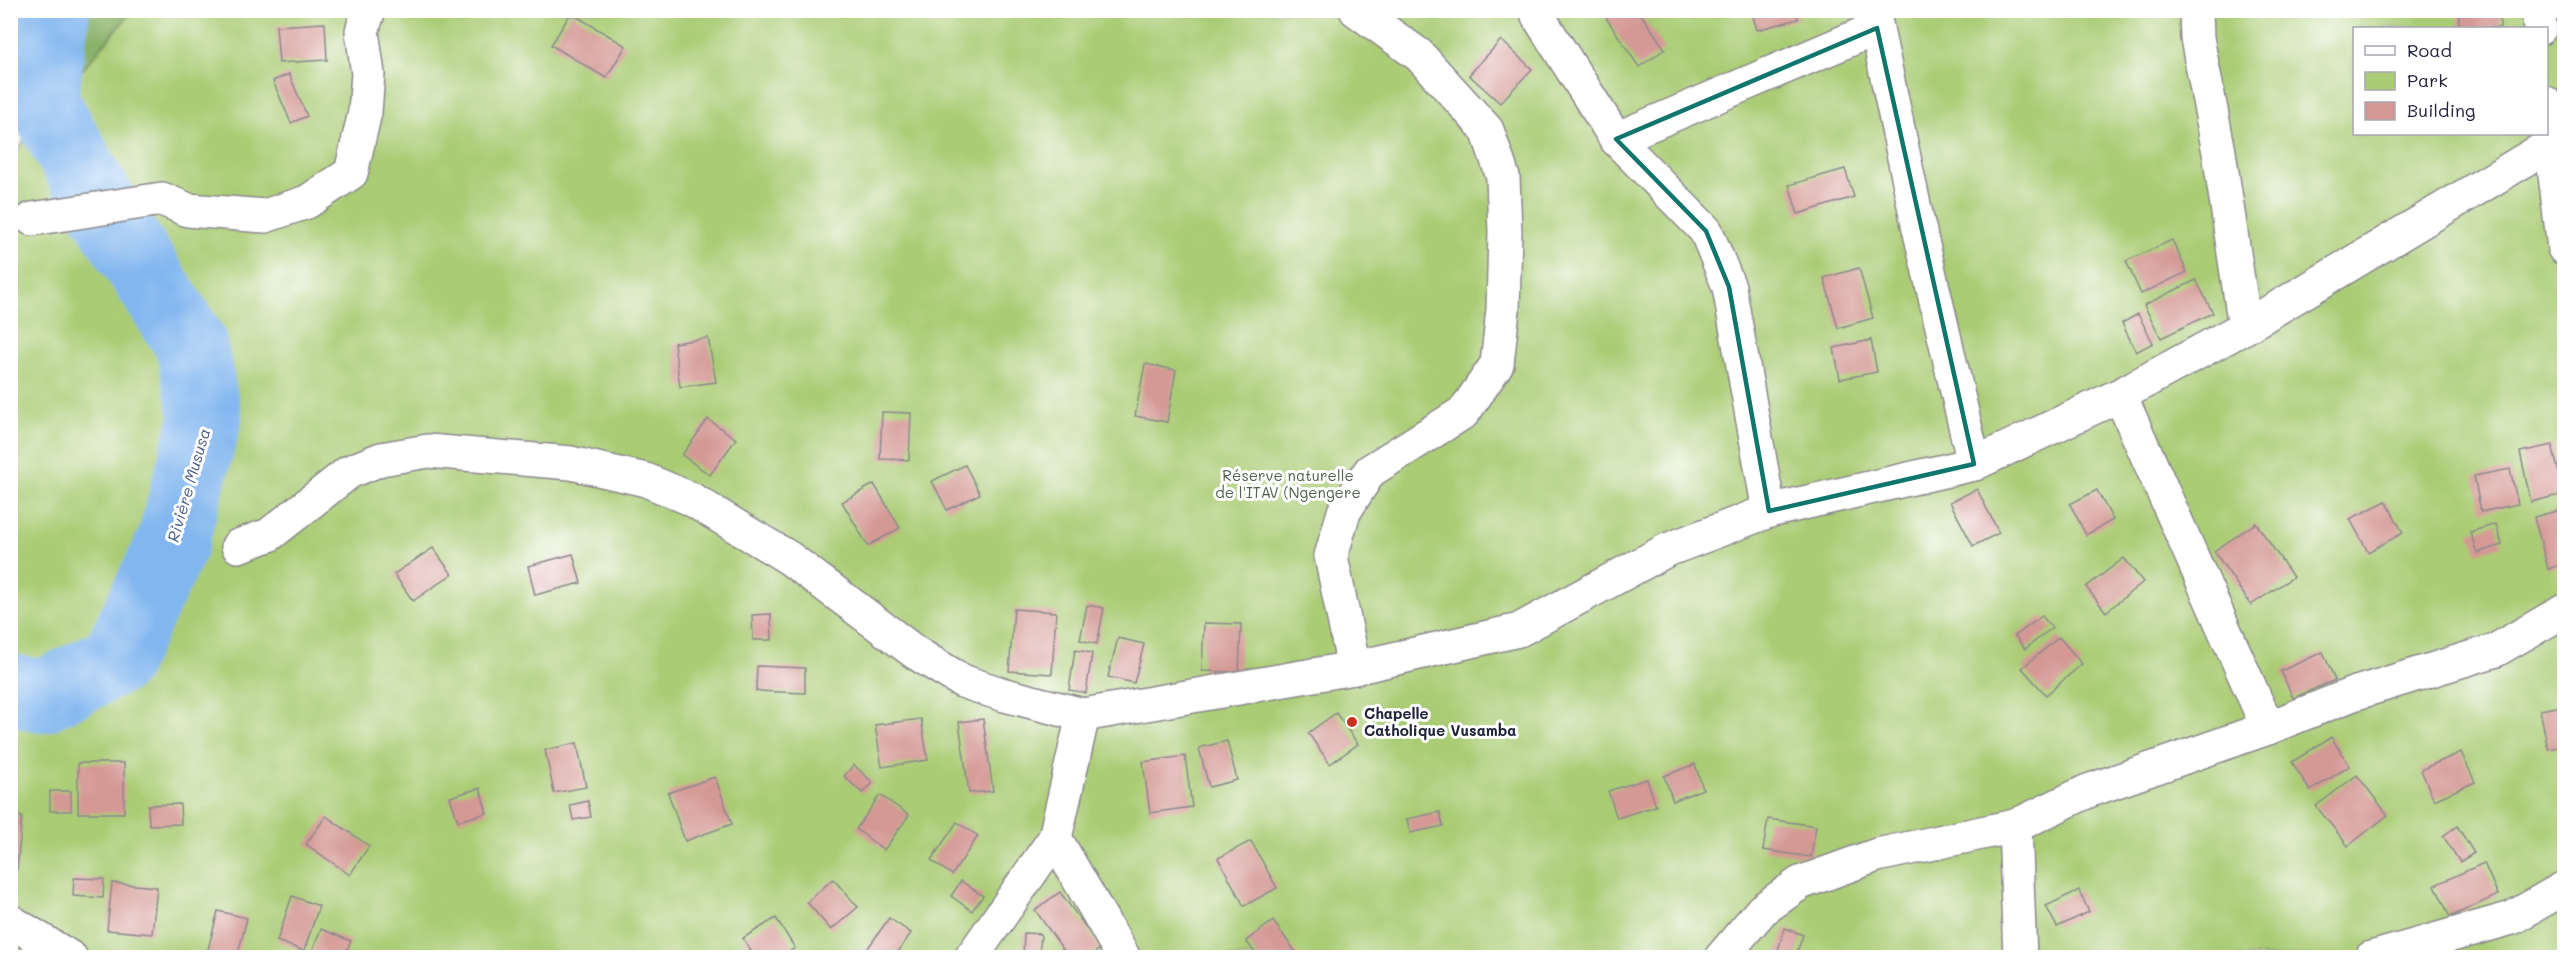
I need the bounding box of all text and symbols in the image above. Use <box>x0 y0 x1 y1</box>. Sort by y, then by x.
legend <box>2353 27 2548 135</box>
text: Road <box>2407 38 2452 62</box>
text: Park <box>2407 68 2448 92</box>
text: Building <box>2407 98 2475 122</box>
water label: Rivière Mususa <box>162 426 214 544</box>
park label: Réserve naturelle de l'ITAV (Ngengere <box>1215 465 1361 502</box>
place label: Chapelle Catholique Vusamba <box>1364 703 1517 740</box>
marker: Chapelle Catholique Vusamba <box>1345 715 1359 729</box>

